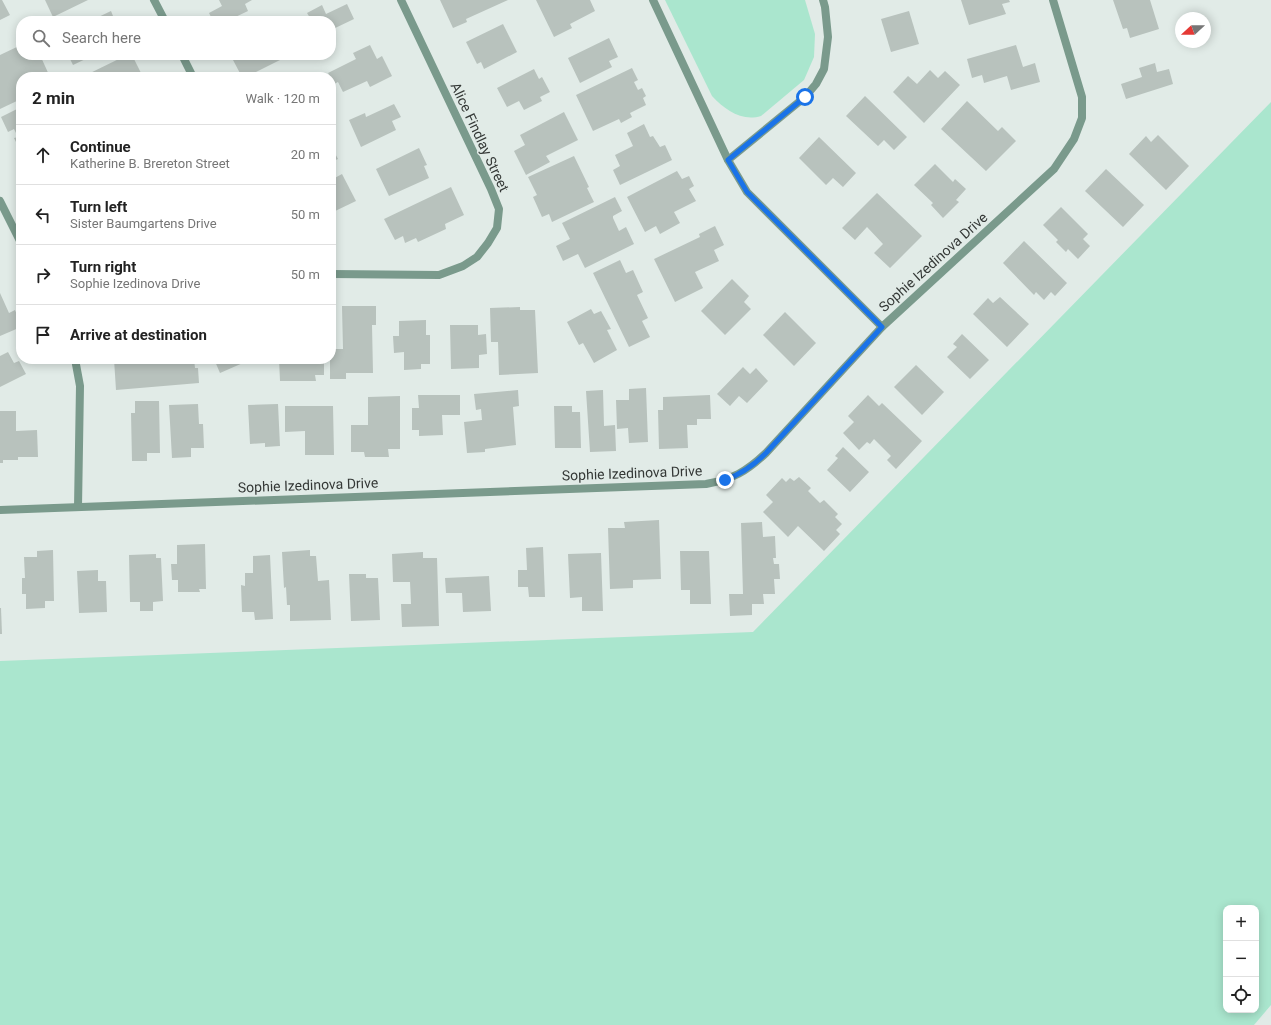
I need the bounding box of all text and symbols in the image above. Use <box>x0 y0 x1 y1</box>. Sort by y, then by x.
north arrow <box>1175 12 1211 48</box>
search box <box>16 16 336 60</box>
icon: search <box>30 27 52 49</box>
text: Search here <box>62 29 141 47</box>
street label: Alice Findlay Street <box>448 80 513 195</box>
text: 2 min <box>32 88 75 108</box>
route start <box>796 88 814 106</box>
text: Walk · 120 m <box>245 91 320 106</box>
text: Continue <box>70 138 131 156</box>
icon: ahead <box>32 144 54 166</box>
text: 20 m <box>291 147 320 162</box>
text: Katherine B. Brereton Street <box>70 156 230 171</box>
text: Turn left <box>70 198 127 216</box>
icon: left <box>32 204 54 226</box>
text: 50 m <box>291 207 320 222</box>
street label: Sophie Izedinova Drive <box>875 209 991 315</box>
text: Sister Baumgartens Drive <box>70 216 217 231</box>
text: Turn right <box>70 258 136 276</box>
icon: right <box>32 264 54 286</box>
text: 50 m <box>291 267 320 282</box>
text: Sophie Izedinova Drive <box>70 276 200 291</box>
icon: arrive <box>32 324 54 346</box>
text: Arrive at destination <box>70 326 207 344</box>
street label: Sophie Izedinova Drive <box>562 463 702 483</box>
route end <box>716 471 734 489</box>
street label: Sophie Izedinova Drive <box>238 475 378 495</box>
map controls <box>1223 905 1259 1013</box>
button: + <box>1223 905 1259 941</box>
button: − <box>1223 941 1259 977</box>
button: locate <box>1223 977 1259 1013</box>

